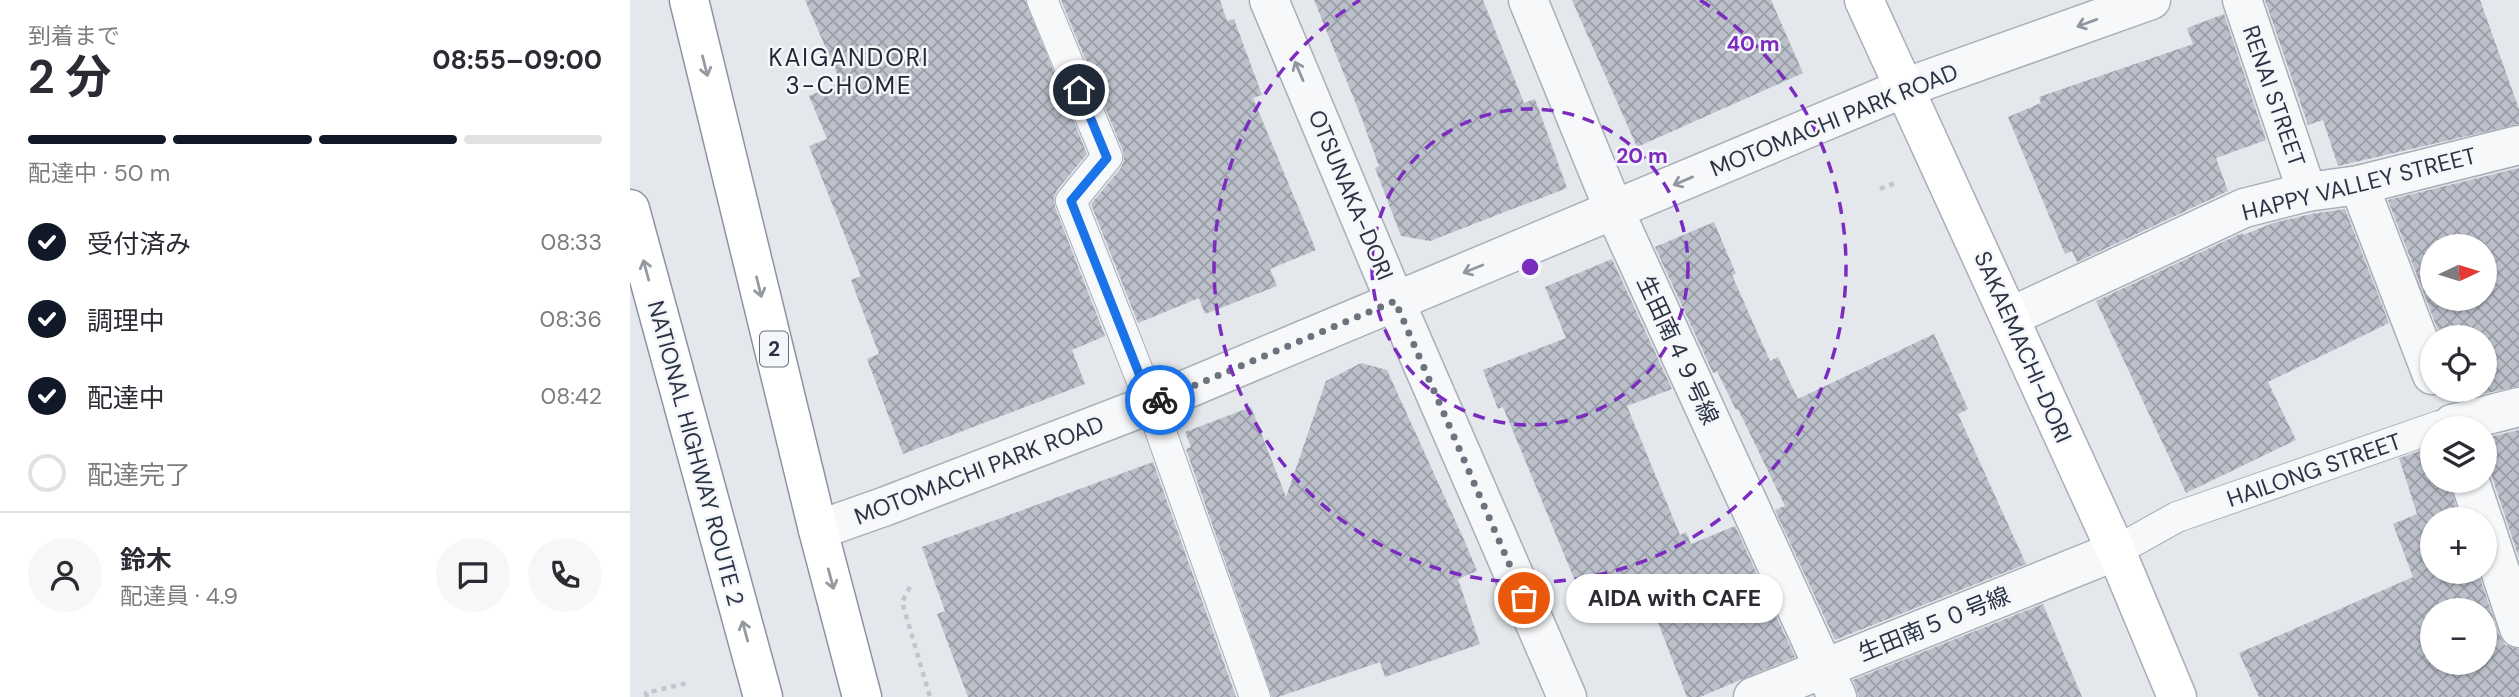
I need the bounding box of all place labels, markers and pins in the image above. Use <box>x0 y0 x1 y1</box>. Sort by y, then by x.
pin <box>1049 60 1109 120</box>
centre of rings <box>1518 255 1542 279</box>
pin <box>1494 568 1554 628</box>
callout: AIDA with CAFE <box>1566 574 1783 622</box>

